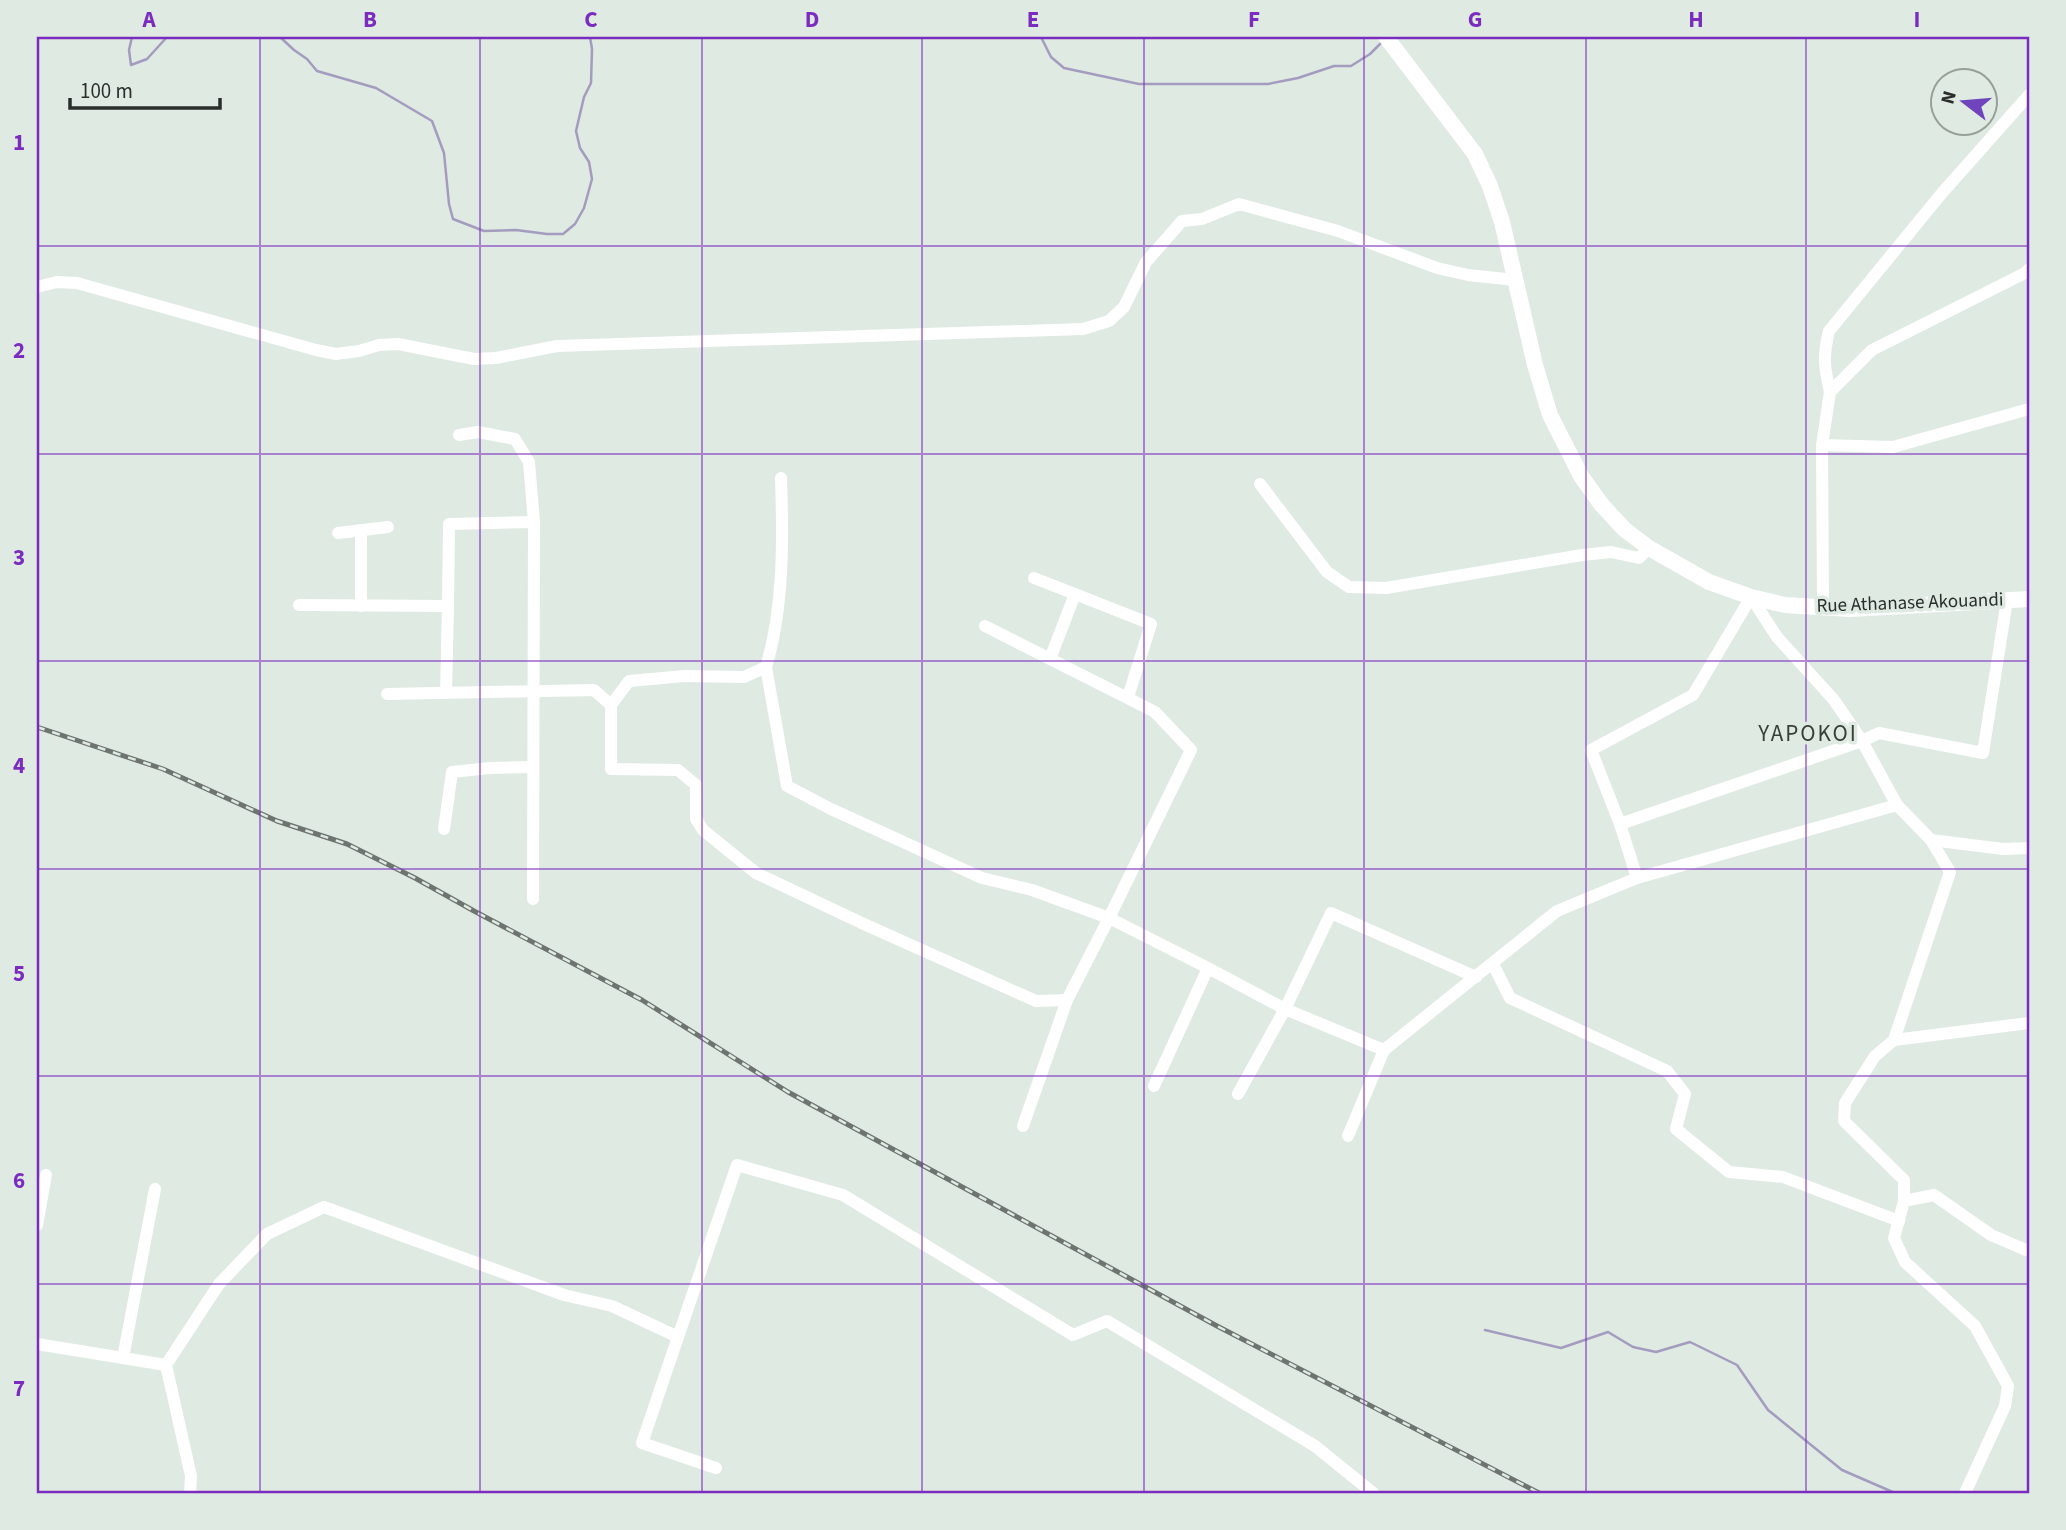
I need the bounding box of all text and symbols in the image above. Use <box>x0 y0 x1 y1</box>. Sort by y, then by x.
text: A <box>141 3 156 36</box>
text: B <box>363 3 377 36</box>
text: C <box>584 3 598 36</box>
text: D <box>805 3 819 36</box>
text: E <box>1027 3 1039 36</box>
text: F <box>1248 3 1260 36</box>
text: G <box>1468 3 1482 36</box>
text: H <box>1688 3 1704 36</box>
text: I <box>1914 3 1920 36</box>
scale bar <box>70 66 220 110</box>
north arrow <box>1930 66 2000 136</box>
text: 100 m <box>80 76 133 106</box>
text: N <box>1934 88 1964 108</box>
text: 1 <box>13 126 25 159</box>
text: 2 <box>13 334 25 367</box>
text: 3 <box>13 541 25 574</box>
street label: Rue Athanase Akouandi <box>1816 586 2004 620</box>
district label: YAPOKOI <box>1757 717 1858 750</box>
text: 4 <box>13 749 25 782</box>
text: 5 <box>13 957 25 990</box>
text: 6 <box>13 1164 25 1197</box>
text: 7 <box>13 1372 25 1405</box>

